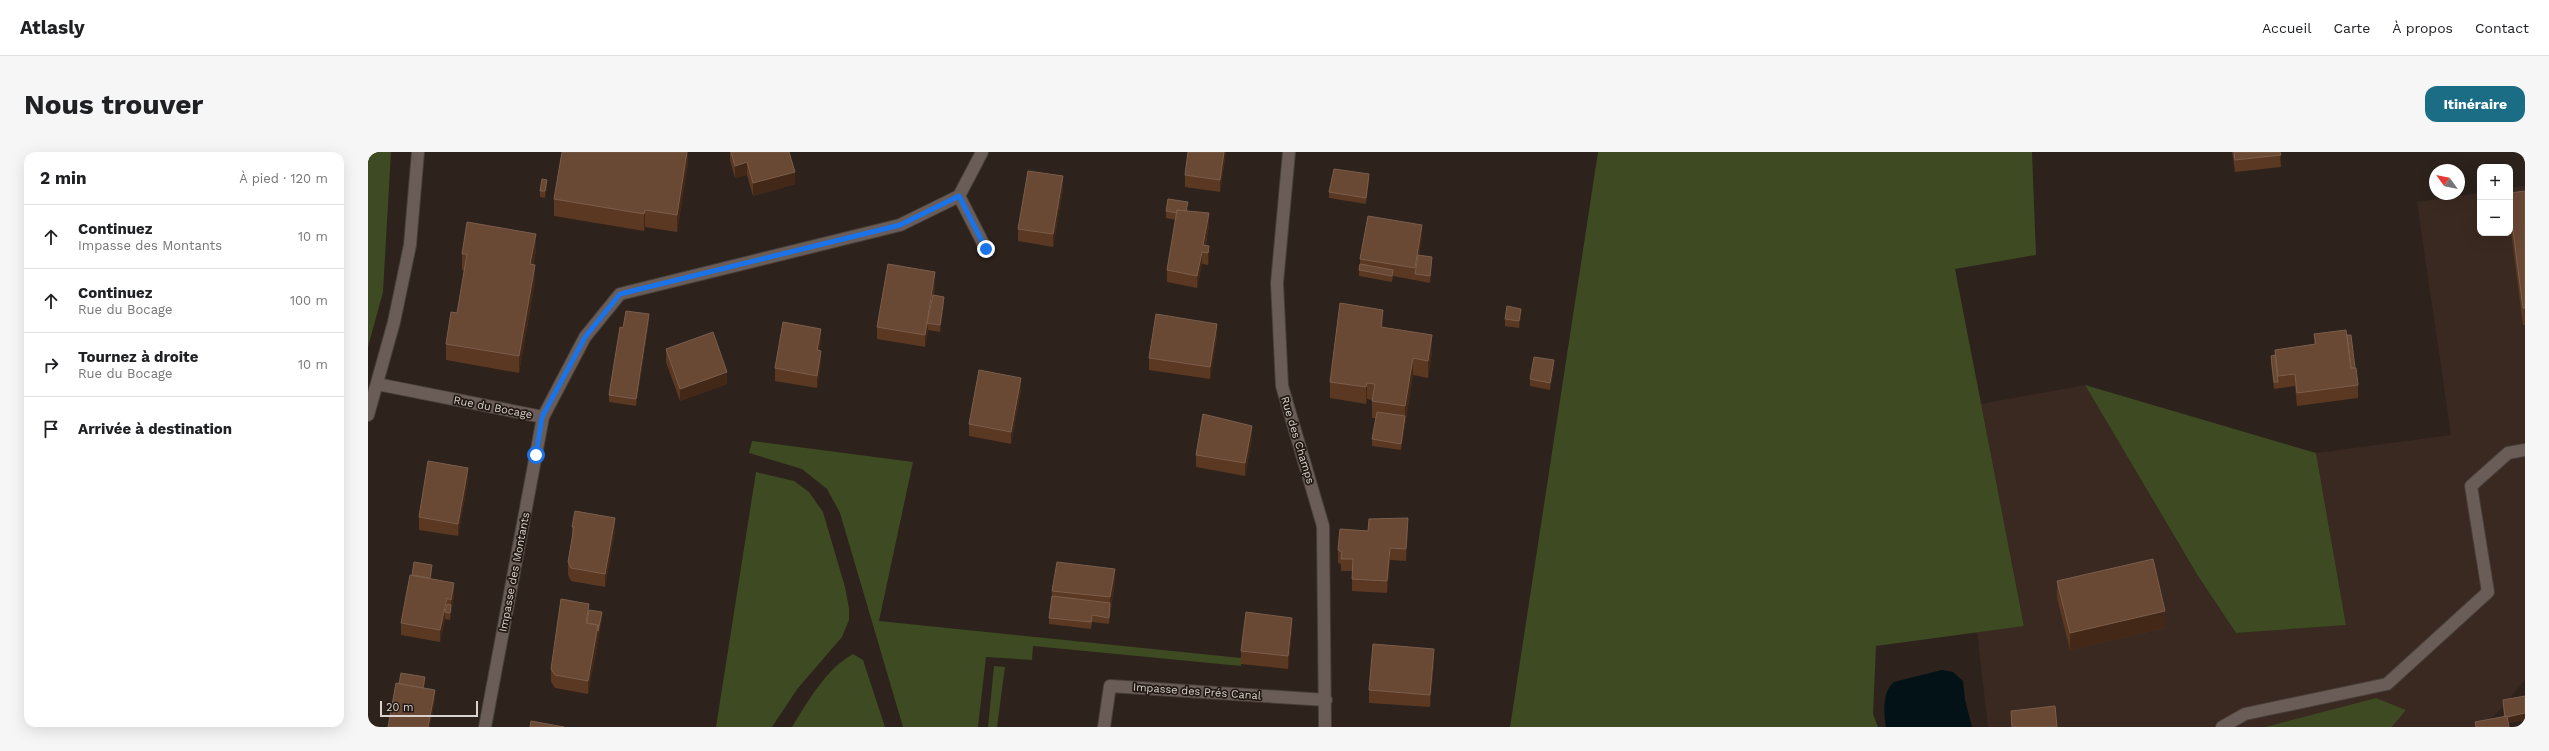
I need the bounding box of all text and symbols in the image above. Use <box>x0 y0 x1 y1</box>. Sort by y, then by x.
text: Atlasly <box>20 16 85 39</box>
text: Accueil <box>2262 20 2311 36</box>
text: Carte <box>2333 20 2370 36</box>
text: À propos <box>2392 20 2453 36</box>
text: Contact <box>2475 20 2529 36</box>
button: Itinéraire <box>2425 86 2525 122</box>
text: Nous trouver <box>24 88 203 121</box>
north arrow <box>2429 164 2465 200</box>
map controls <box>2477 164 2513 236</box>
button: + <box>2477 164 2513 200</box>
text: 2 min <box>40 168 86 188</box>
text: À pied · 120 m <box>239 171 328 186</box>
button: − <box>2477 200 2513 236</box>
text: Continuez <box>78 220 152 238</box>
icon: ahead <box>40 226 62 248</box>
text: 10 m <box>298 229 328 244</box>
text: Impasse des Montants <box>78 238 222 253</box>
route end <box>977 240 995 258</box>
text: Continuez <box>78 284 152 302</box>
icon: ahead <box>40 290 62 312</box>
text: 100 m <box>290 293 328 308</box>
text: Rue du Bocage <box>78 302 172 317</box>
text: Tournez à droite <box>78 348 198 366</box>
icon: right <box>40 354 62 376</box>
text: 10 m <box>298 357 328 372</box>
text: Rue du Bocage <box>78 366 172 381</box>
street label: Rue du Bocage <box>452 393 533 421</box>
street label: Rue des Champs <box>1278 395 1317 486</box>
icon: arrive <box>40 418 62 440</box>
text: Arrivée à destination <box>78 420 232 438</box>
route start <box>527 446 545 464</box>
street label: Impasse des Montants <box>496 511 533 633</box>
street label: Impasse des Prés Canal <box>1132 681 1262 703</box>
scale bar <box>380 699 478 718</box>
text: 20 m <box>386 701 414 714</box>

